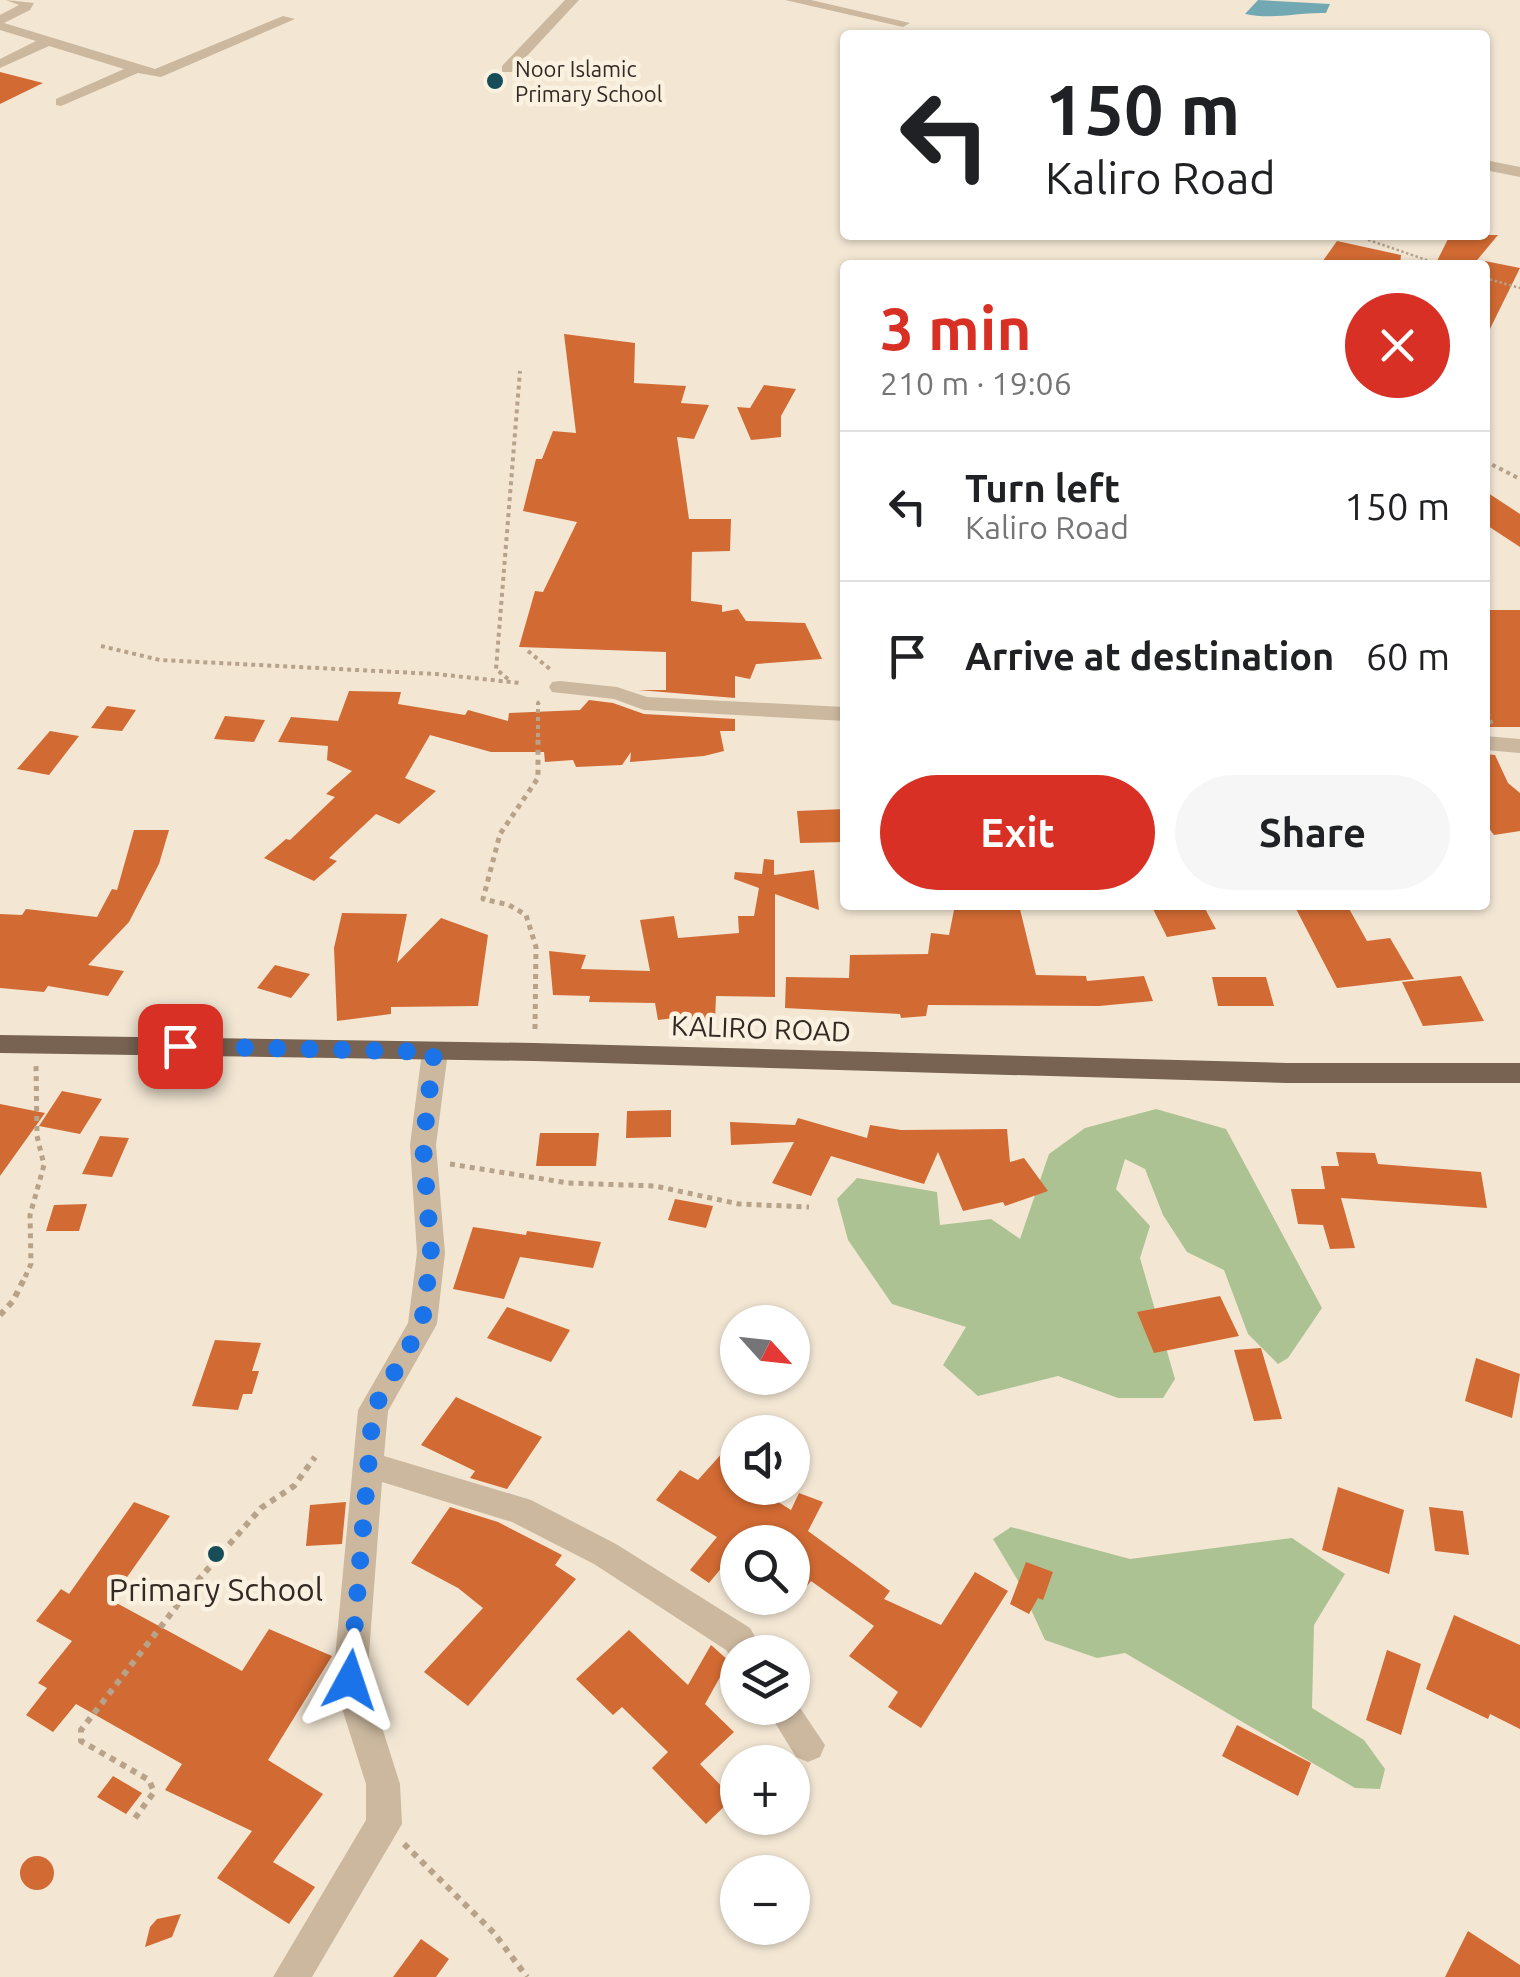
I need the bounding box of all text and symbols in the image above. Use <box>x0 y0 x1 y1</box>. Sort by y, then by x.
place label: Noor Islamic Primary School <box>515 56 663 106</box>
marker: Noor Islamic Primary School <box>484 70 506 92</box>
icon: left <box>880 70 1010 200</box>
text: 150 m <box>1045 70 1240 148</box>
text: Kaliro Road <box>1045 152 1276 203</box>
button: close <box>1345 293 1450 398</box>
text: 3 min <box>880 294 1032 361</box>
text: 210 m · 19:06 <box>880 365 1072 401</box>
text: Turn left <box>965 467 1120 509</box>
icon: left <box>880 479 935 534</box>
text: 150 m <box>1344 485 1450 527</box>
text: Kaliro Road <box>965 509 1129 545</box>
icon: arrive <box>880 629 935 684</box>
text: Arrive at destination <box>965 635 1334 677</box>
text: 60 m <box>1366 635 1450 677</box>
button: Exit <box>880 775 1155 890</box>
button: Share <box>1175 775 1450 890</box>
pin <box>138 1004 223 1089</box>
street label: KALIRO ROAD <box>671 1009 851 1047</box>
icon: arrive <box>153 1019 208 1074</box>
north arrow <box>720 1305 810 1395</box>
map controls <box>720 1305 810 1945</box>
button: sound <box>720 1415 810 1505</box>
button: search <box>720 1525 810 1615</box>
marker: Primary School <box>205 1543 227 1565</box>
place label: Primary School <box>109 1571 323 1607</box>
position arrow <box>298 1628 402 1732</box>
button: layers <box>720 1635 810 1725</box>
button: + <box>720 1745 810 1835</box>
button: − <box>720 1855 810 1945</box>

